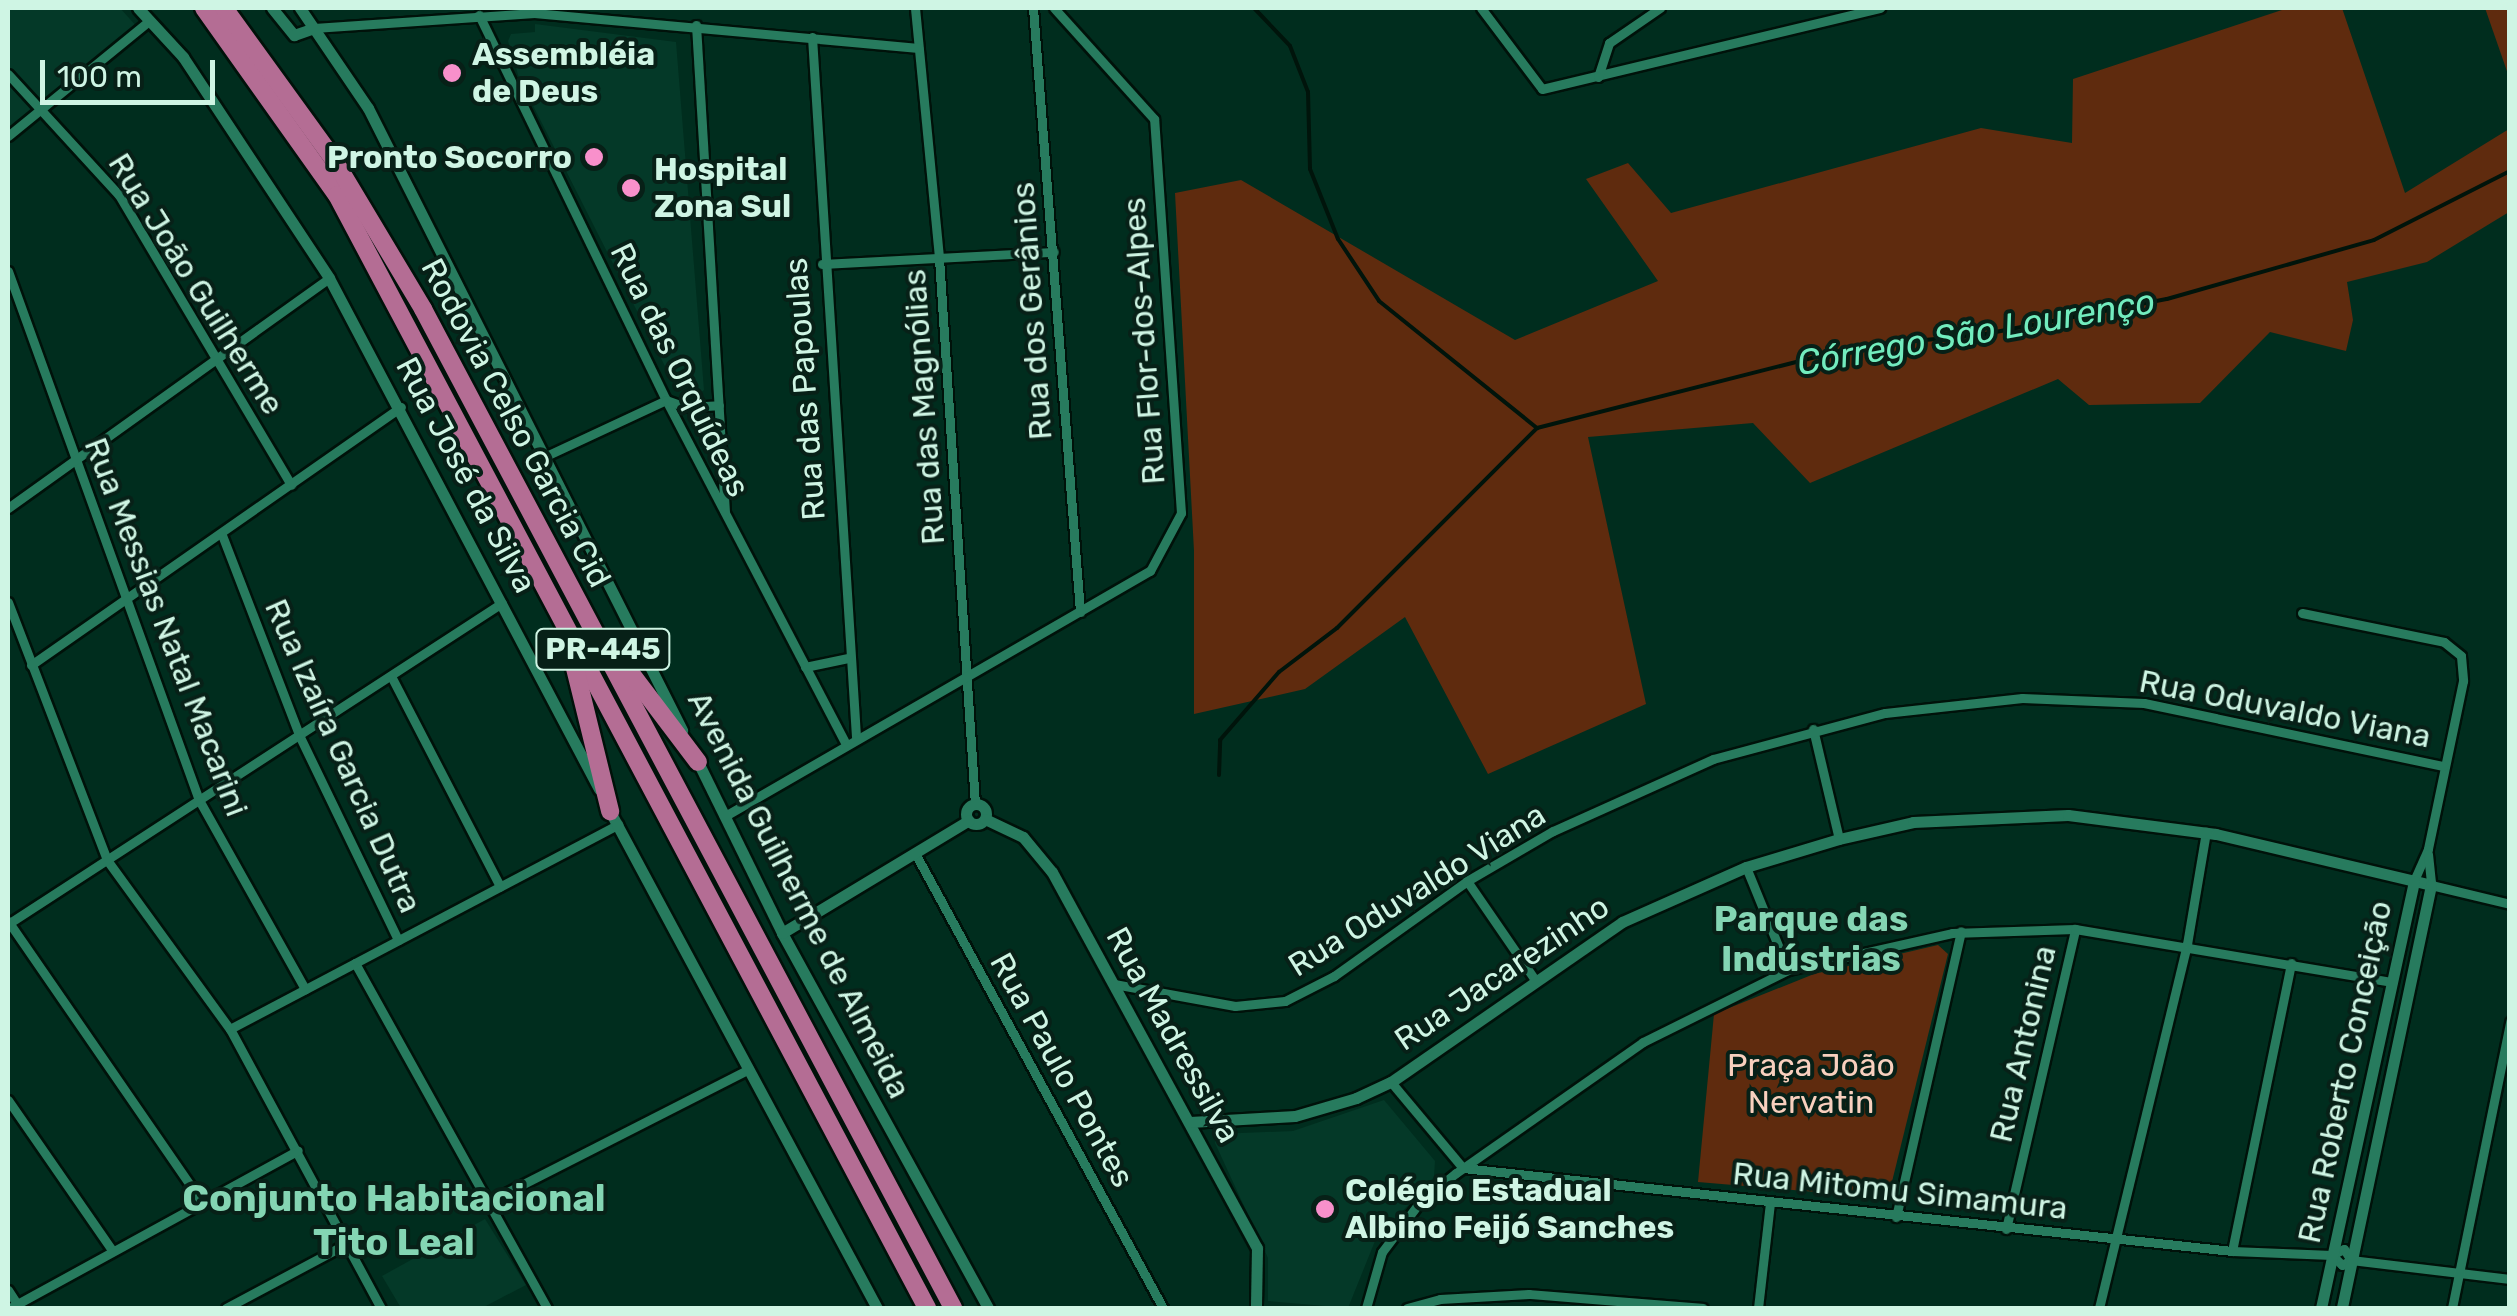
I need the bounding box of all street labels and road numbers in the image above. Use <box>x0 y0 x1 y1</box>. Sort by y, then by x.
street label: Rua João Guilherme <box>100 146 292 422</box>
street label: Rua dos Gerânios <box>1004 181 1060 441</box>
street label: Rua Flor-dos-Alpes <box>1115 196 1173 486</box>
street label: Rua das Orquídeas <box>602 237 758 503</box>
street label: Rodovia Celso Garcia Cid <box>413 252 619 594</box>
street label: Rua das Papoulas <box>777 257 833 521</box>
street label: Rua das Magnólias <box>895 268 953 546</box>
street label: Rua José da Silva <box>388 351 544 599</box>
street label: Rua Messias Natal Macarini <box>76 432 256 822</box>
street label: Rua Izaíra Garcia Dutra <box>256 593 430 919</box>
road number: PR-445 <box>533 624 673 674</box>
street label: Rua Oduvaldo Viana <box>2136 662 2434 756</box>
street label: Avenida Guilherme de Almeida <box>679 685 919 1105</box>
street label: Rua Oduvaldo Viana <box>1281 795 1553 985</box>
street label: Rua Jacarezinho <box>1388 887 1616 1059</box>
street label: Rua Roberto Conceição <box>2290 897 2400 1247</box>
street label: Rua Madressilva <box>1098 921 1248 1149</box>
street label: Rua Antonina <box>1982 942 2064 1146</box>
street label: Rua Paulo Pontes <box>982 946 1142 1194</box>
street label: Rua Mitomu Simamura <box>1731 1154 2069 1228</box>

